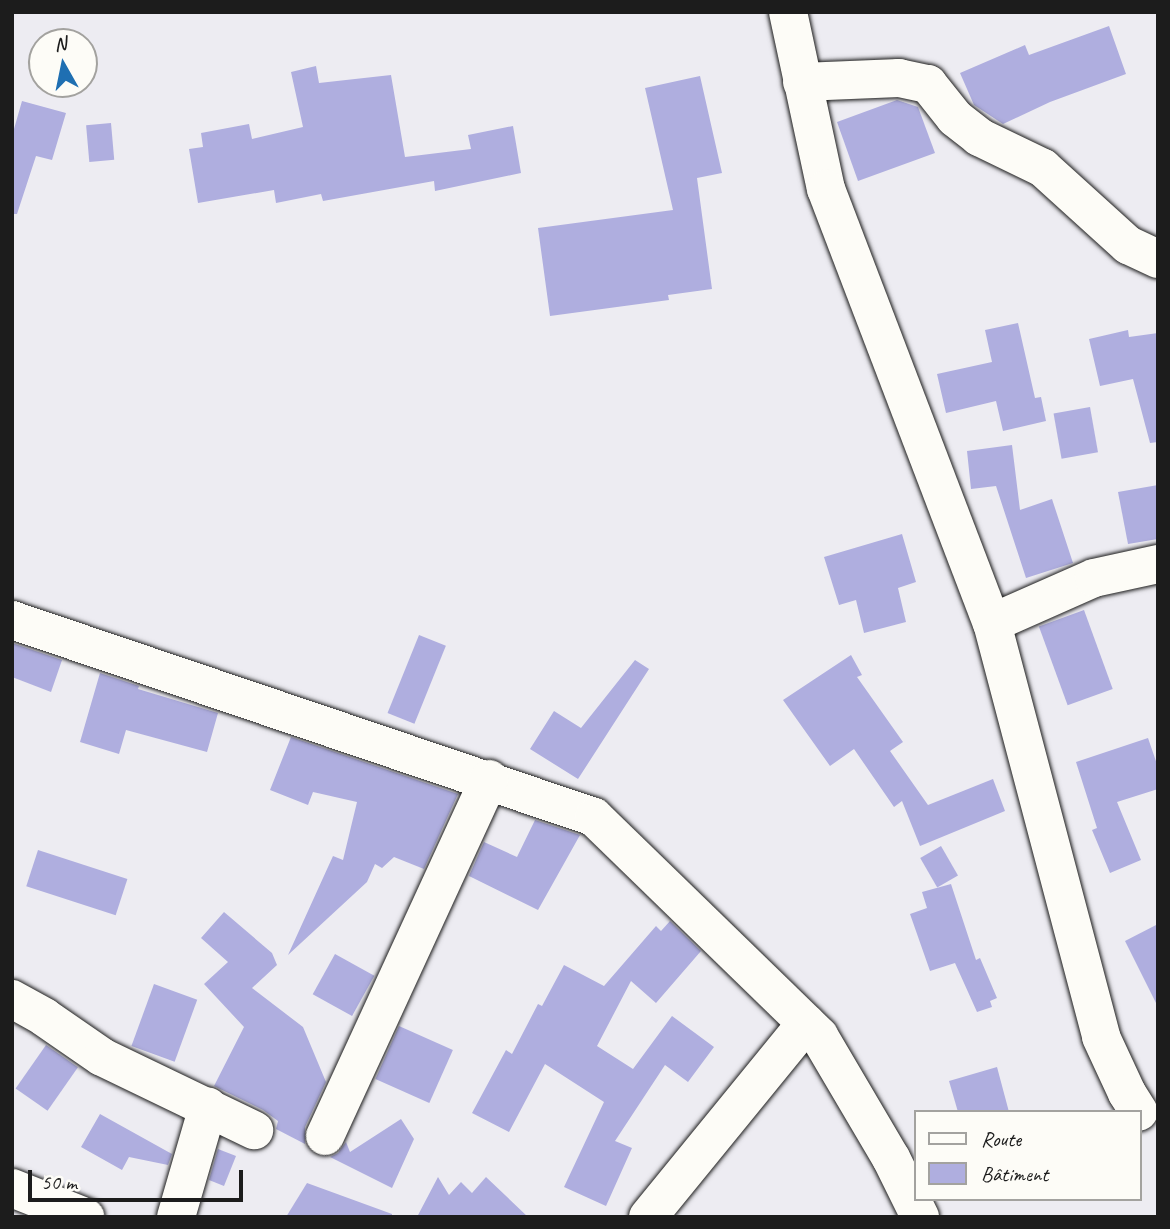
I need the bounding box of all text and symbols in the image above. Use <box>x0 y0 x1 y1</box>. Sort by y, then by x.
north arrow <box>28 28 98 98</box>
text: N <box>52 31 68 57</box>
legend <box>914 1110 1142 1201</box>
text: Route <box>981 1126 1021 1152</box>
scale bar <box>32 1156 247 1200</box>
text: Bâtiment <box>981 1161 1048 1187</box>
text: 50 m <box>41 1169 77 1195</box>

